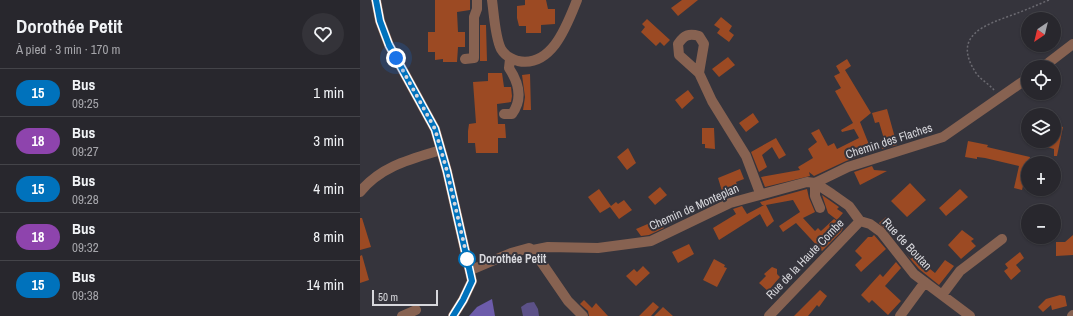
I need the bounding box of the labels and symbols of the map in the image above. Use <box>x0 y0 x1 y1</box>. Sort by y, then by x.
north arrow <box>1021 12 1061 52</box>
your location <box>386 48 406 68</box>
street label: Chemin des Flaches <box>844 119 934 163</box>
street label: Chemin de Monteplan <box>647 180 741 234</box>
street label: Rue de la Haute Combe <box>763 215 847 303</box>
street label: Rue de Boutan <box>879 215 935 273</box>
marker: Dorothée Petit <box>458 250 476 268</box>
place label: Dorothée Petit <box>479 251 547 267</box>
scale bar <box>372 288 438 307</box>

